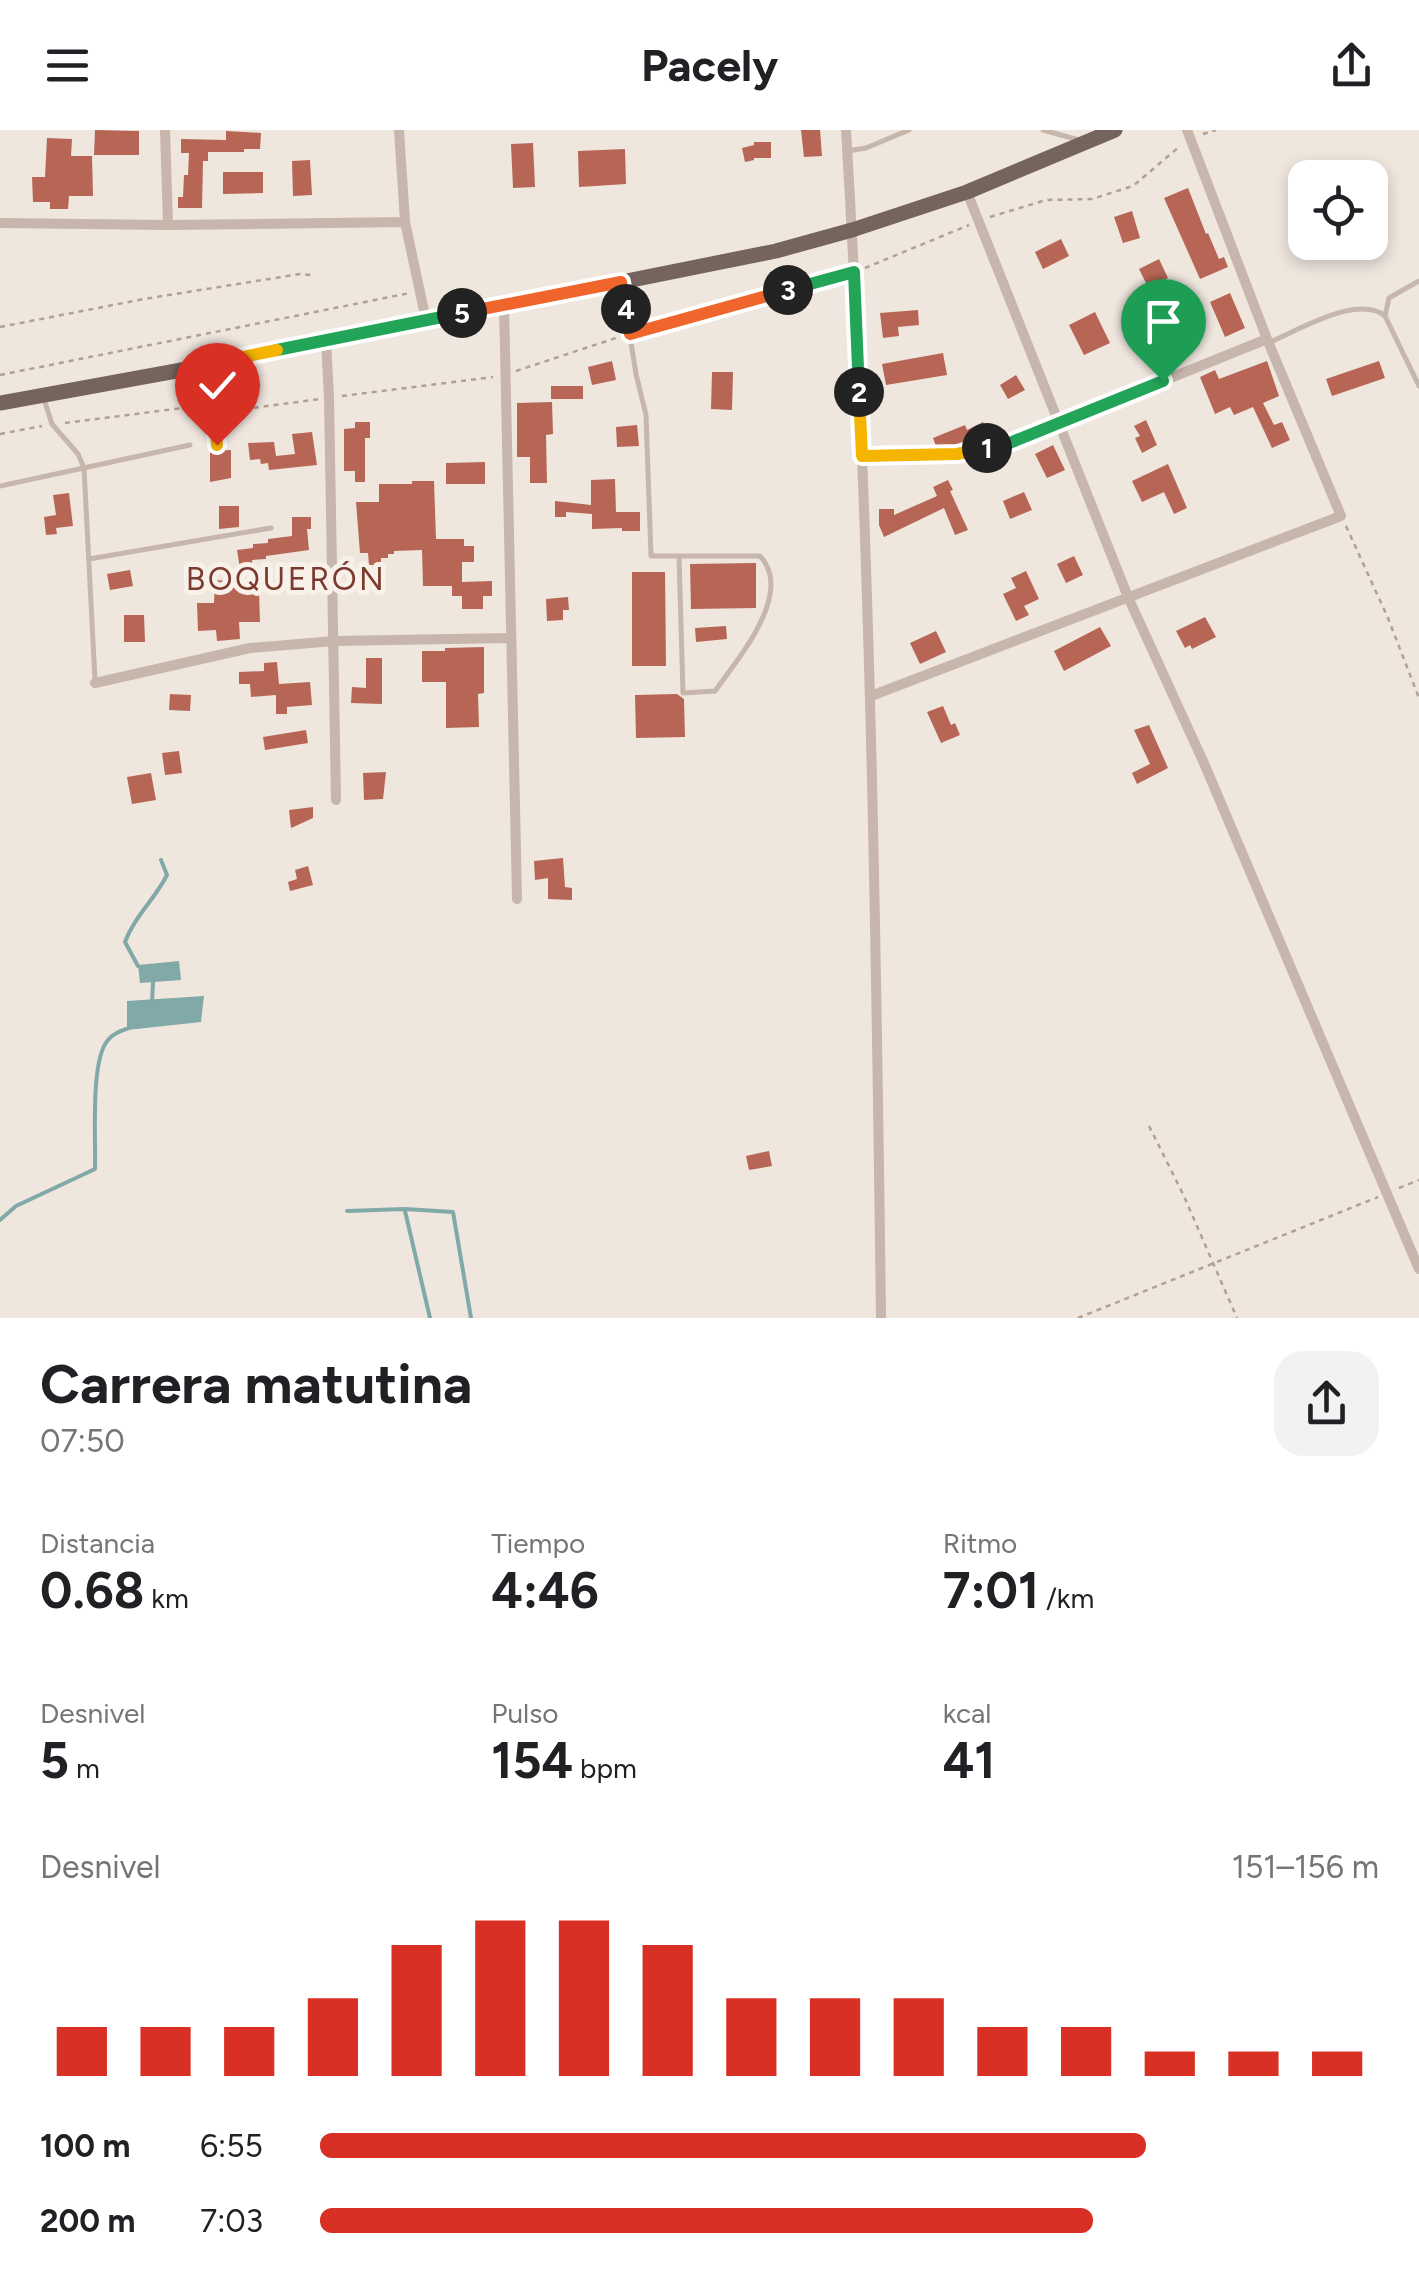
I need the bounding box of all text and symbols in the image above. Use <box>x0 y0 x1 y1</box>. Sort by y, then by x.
icon: menu <box>40 38 95 93</box>
text: Pacely <box>641 38 778 92</box>
icon: share <box>1324 38 1379 93</box>
map controls <box>1288 160 1388 260</box>
button: locate <box>1288 160 1388 260</box>
pin: 3 <box>763 265 813 315</box>
text: 3 <box>780 273 796 307</box>
pin <box>1121 279 1206 382</box>
pin: 4 <box>601 284 651 334</box>
pin: 5 <box>437 288 487 338</box>
text: 4 <box>617 292 635 326</box>
icon: arrive <box>1136 294 1191 349</box>
text: 5 <box>454 296 470 330</box>
pin <box>175 343 260 446</box>
icon: check <box>190 358 245 413</box>
pin: 2 <box>834 367 884 417</box>
text: 2 <box>851 375 867 409</box>
pin: 1 <box>962 423 1012 473</box>
text: 1 <box>981 431 993 465</box>
district label: BOQUERÓN <box>186 560 386 598</box>
text: Carrera matutina <box>40 1351 472 1417</box>
button: share <box>1274 1351 1379 1456</box>
text: 07:50 <box>40 1422 125 1460</box>
text: Distancia <box>40 1526 155 1560</box>
text: Tiempo <box>491 1526 585 1560</box>
text: Ritmo <box>943 1526 1017 1560</box>
text: 0.68 <box>40 1560 144 1621</box>
text: 4:46 <box>491 1560 599 1621</box>
text: 7:01 <box>943 1560 1039 1621</box>
text: km <box>144 1581 189 1615</box>
text: /km <box>1039 1581 1094 1615</box>
text: Desnivel <box>40 1696 145 1730</box>
text: Pulso <box>491 1696 559 1730</box>
text: kcal <box>943 1696 992 1730</box>
text: 5 <box>40 1730 69 1791</box>
text: 154 <box>491 1730 573 1791</box>
text: 41 <box>943 1730 995 1791</box>
text: m <box>69 1751 100 1785</box>
text: bpm <box>573 1751 637 1785</box>
text: Desnivel <box>40 1848 160 1886</box>
text: 151–156 m <box>1232 1848 1379 1886</box>
text: 100 m <box>40 2127 131 2165</box>
text: 6:55 <box>200 2127 263 2165</box>
text: 200 m <box>40 2202 136 2240</box>
text: 7:03 <box>200 2202 263 2240</box>

